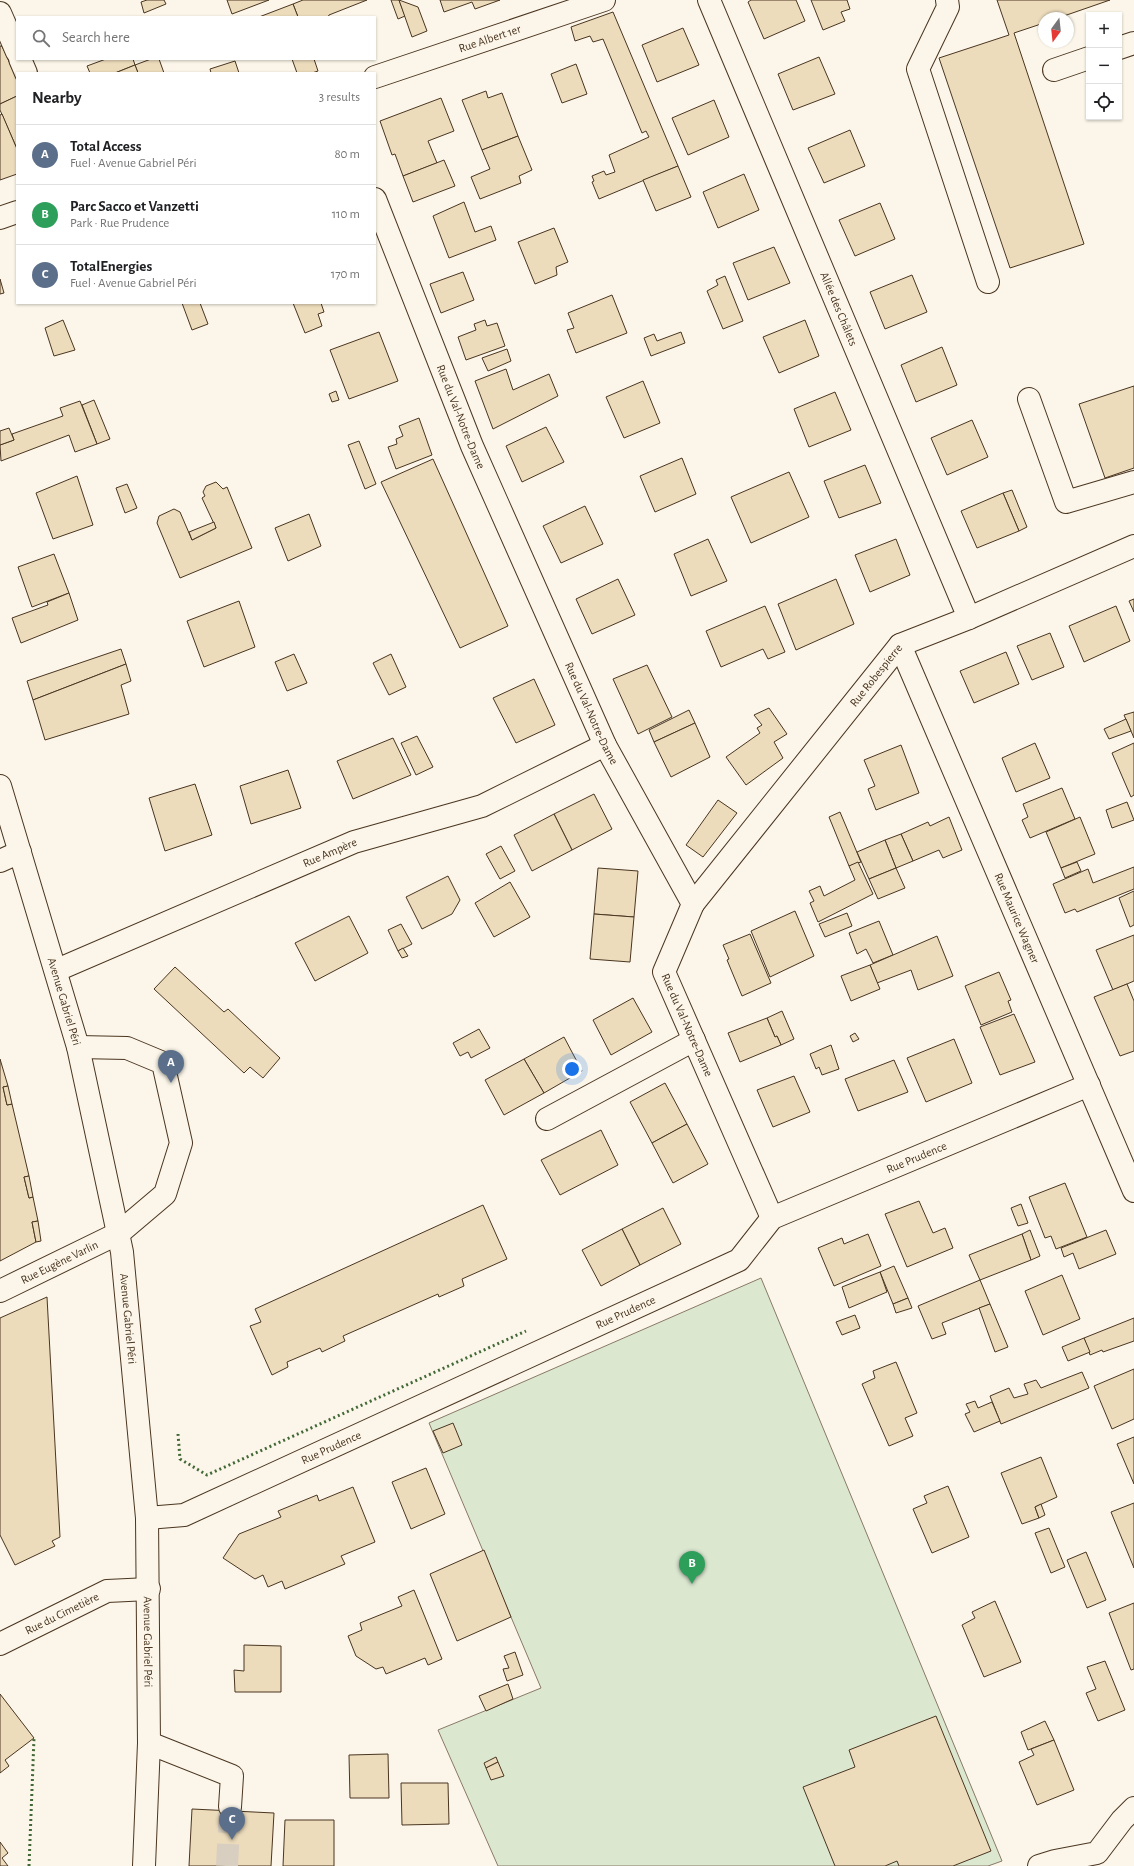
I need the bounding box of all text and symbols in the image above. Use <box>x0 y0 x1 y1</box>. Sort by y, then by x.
north arrow <box>1038 12 1074 48</box>
map controls <box>1086 12 1122 120</box>
button: + <box>1086 12 1122 48</box>
search box <box>16 16 376 60</box>
street label: Rue Albert 1er <box>457 22 522 54</box>
icon: search <box>30 27 52 49</box>
text: Search here <box>62 30 130 45</box>
button: − <box>1086 48 1122 84</box>
button: locate <box>1086 84 1122 120</box>
text: Nearby <box>32 89 82 106</box>
text: 3 results <box>319 91 360 104</box>
text: Total Access <box>70 139 141 154</box>
text: A <box>41 148 49 161</box>
text: 80 m <box>334 148 360 161</box>
text: Fuel · Avenue Gabriel Péri <box>70 157 197 170</box>
text: Parc Sacco et Vanzetti <box>70 199 199 214</box>
text: B <box>41 208 49 221</box>
text: 110 m <box>332 208 360 221</box>
text: Park · Rue Prudence <box>70 217 169 230</box>
text: TotalEnergies <box>70 259 152 274</box>
text: C <box>42 268 48 281</box>
text: 170 m <box>331 268 360 281</box>
street label: Allée des Châlets <box>818 270 860 348</box>
text: Fuel · Avenue Gabriel Péri <box>70 277 197 290</box>
street label: Rue du Val-Notre-Dame <box>435 363 487 471</box>
street label: Rue Robespierre <box>847 642 904 709</box>
street label: Rue du Val-Notre-Dame <box>563 660 620 766</box>
street label: Rue Ampère <box>301 836 359 869</box>
street label: Rue Maurice Wagner <box>992 871 1042 965</box>
street label: Avenue Gabriel Péri <box>46 956 83 1047</box>
street label: Rue du Val-Notre-Dame <box>659 972 715 1078</box>
pin: A <box>158 1050 184 1083</box>
your location <box>562 1059 582 1079</box>
street label: Rue Prudence <box>885 1139 948 1175</box>
street label: Rue Eugène Varlin <box>19 1238 100 1286</box>
street label: Avenue Gabriel Péri <box>118 1273 138 1365</box>
street label: Rue Prudence <box>594 1293 657 1331</box>
street label: Rue Prudence <box>299 1429 363 1466</box>
pin: B <box>679 1551 705 1584</box>
street label: Rue du Cimetière <box>23 1590 101 1637</box>
street label: Avenue Gabriel Péri <box>142 1596 155 1687</box>
pin: C <box>219 1807 245 1840</box>

